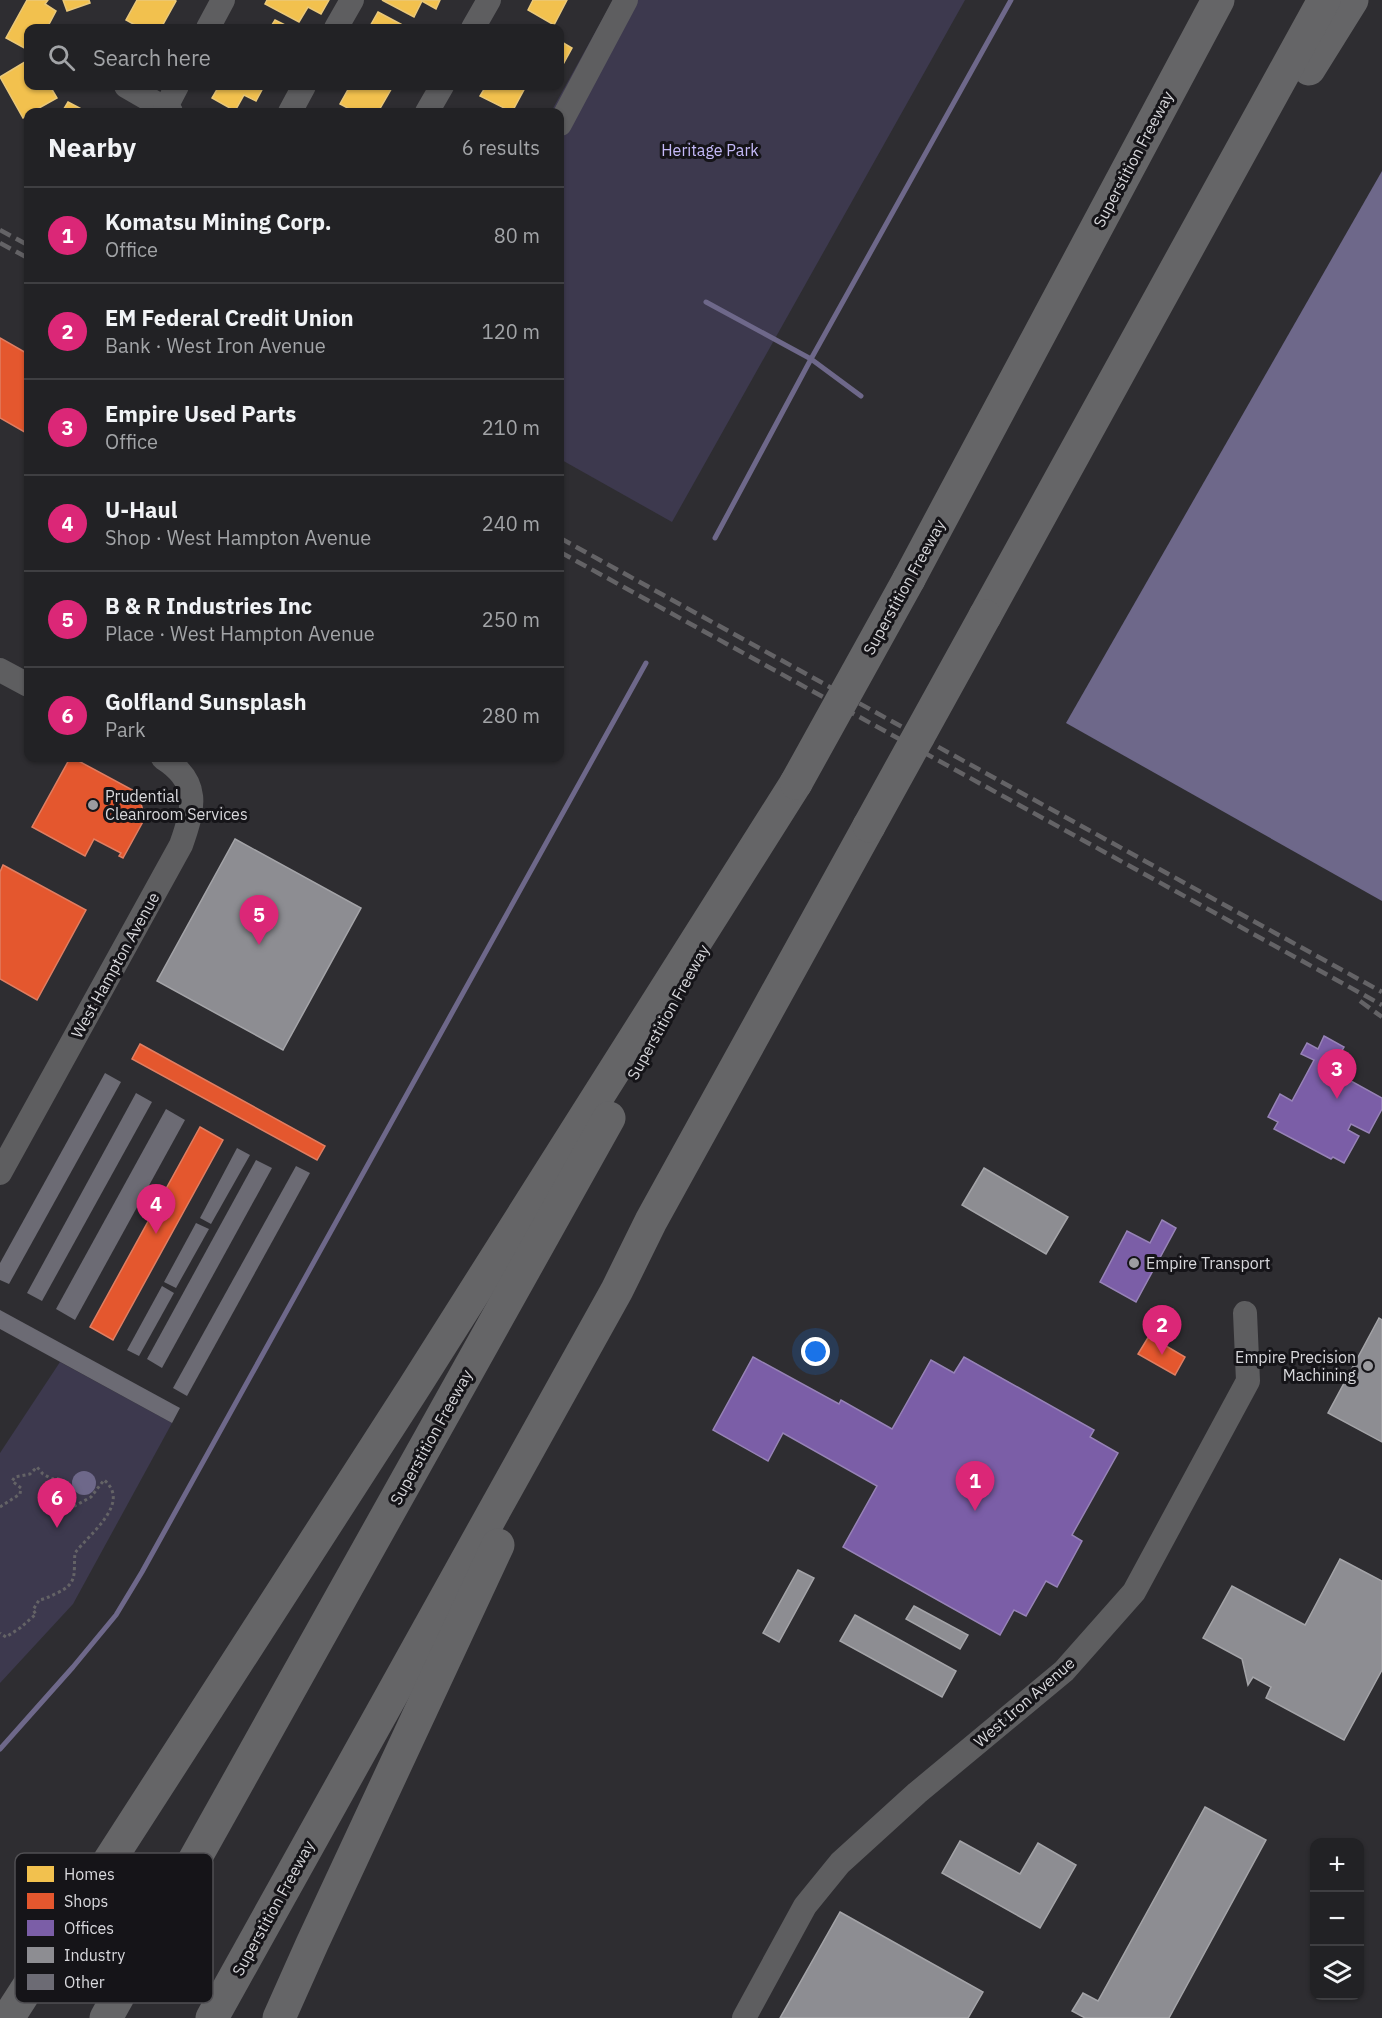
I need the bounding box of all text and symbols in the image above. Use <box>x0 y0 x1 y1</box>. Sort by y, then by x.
search box <box>24 24 564 90</box>
icon: search <box>45 41 78 74</box>
text: Search here <box>93 43 211 72</box>
street label: Superstition Freeway <box>1089 87 1177 231</box>
text: Nearby <box>48 130 136 164</box>
text: 6 results <box>462 134 540 161</box>
park label: Heritage Park <box>661 140 759 160</box>
text: Komatsu Mining Corp. <box>105 207 332 236</box>
text: 1 <box>62 222 74 249</box>
text: 80 m <box>494 222 540 249</box>
text: Office <box>105 236 158 263</box>
text: EM Federal Credit Union <box>105 303 354 332</box>
text: 2 <box>62 318 74 345</box>
text: 120 m <box>482 318 540 345</box>
text: Bank · West Iron Avenue <box>105 332 326 359</box>
text: Empire Used Parts <box>105 399 296 428</box>
text: 3 <box>62 414 74 441</box>
text: 210 m <box>482 414 540 441</box>
text: Office <box>105 428 158 455</box>
text: U-Haul <box>105 495 177 524</box>
text: 4 <box>62 510 74 537</box>
text: 240 m <box>482 510 540 537</box>
street label: Superstition Freeway <box>859 516 949 658</box>
text: Shop · West Hampton Avenue <box>105 524 371 551</box>
text: B & R Industries Inc <box>105 591 312 620</box>
text: 5 <box>62 606 74 633</box>
text: 250 m <box>482 606 540 633</box>
text: Place · West Hampton Avenue <box>105 620 375 647</box>
text: Golfland Sunsplash <box>105 687 307 716</box>
text: 6 <box>62 702 74 729</box>
text: 280 m <box>482 702 540 729</box>
text: Park <box>105 716 145 743</box>
place label: Prudential Cleanroom Services <box>105 786 248 824</box>
marker: Prudential Cleanroom Services <box>86 798 100 812</box>
street label: West Hampton Avenue <box>67 888 164 1041</box>
pin: 5 <box>240 896 278 945</box>
street label: Superstition Freeway <box>623 941 713 1083</box>
pin: 3 <box>1318 1050 1356 1099</box>
pin: 4 <box>136 1184 176 1234</box>
place label: Empire Transport <box>1146 1253 1270 1273</box>
marker: Empire Transport <box>1127 1256 1141 1270</box>
pin: 2 <box>1142 1306 1182 1355</box>
your location <box>801 1337 830 1366</box>
place label: Empire Precision Machining <box>1235 1347 1357 1385</box>
marker: Empire Precision Machining <box>1361 1359 1375 1373</box>
street label: Superstition Freeway <box>386 1366 476 1508</box>
pin: 1 <box>956 1462 994 1511</box>
pin: 6 <box>38 1478 76 1528</box>
street label: West Iron Avenue <box>969 1653 1079 1751</box>
street label: Superstition Freeway <box>228 1837 318 1979</box>
map controls <box>1310 1838 1364 2000</box>
button: + <box>1310 1838 1364 1892</box>
legend <box>15 1853 213 2003</box>
text: Homes <box>64 1864 115 1884</box>
text: Shops <box>64 1891 108 1911</box>
button: − <box>1310 1892 1364 1946</box>
text: Offices <box>64 1918 114 1938</box>
text: Industry <box>64 1945 125 1965</box>
button: layers <box>1310 1946 1364 2000</box>
text: Other <box>64 1972 105 1992</box>

